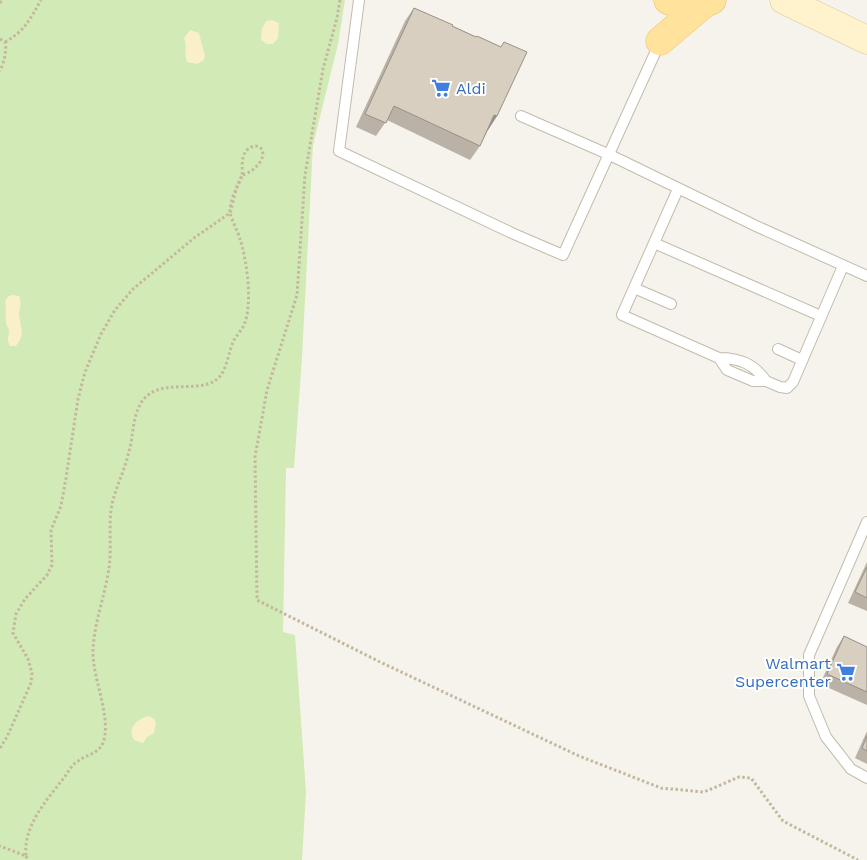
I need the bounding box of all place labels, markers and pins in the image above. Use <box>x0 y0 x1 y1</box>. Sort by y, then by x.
supermarket icon: Aldi <box>430 77 452 99</box>
place label: Aldi <box>456 79 486 98</box>
place label: Walmart Supercenter <box>735 654 831 691</box>
supermarket icon: Walmart Supercenter <box>835 661 857 683</box>

